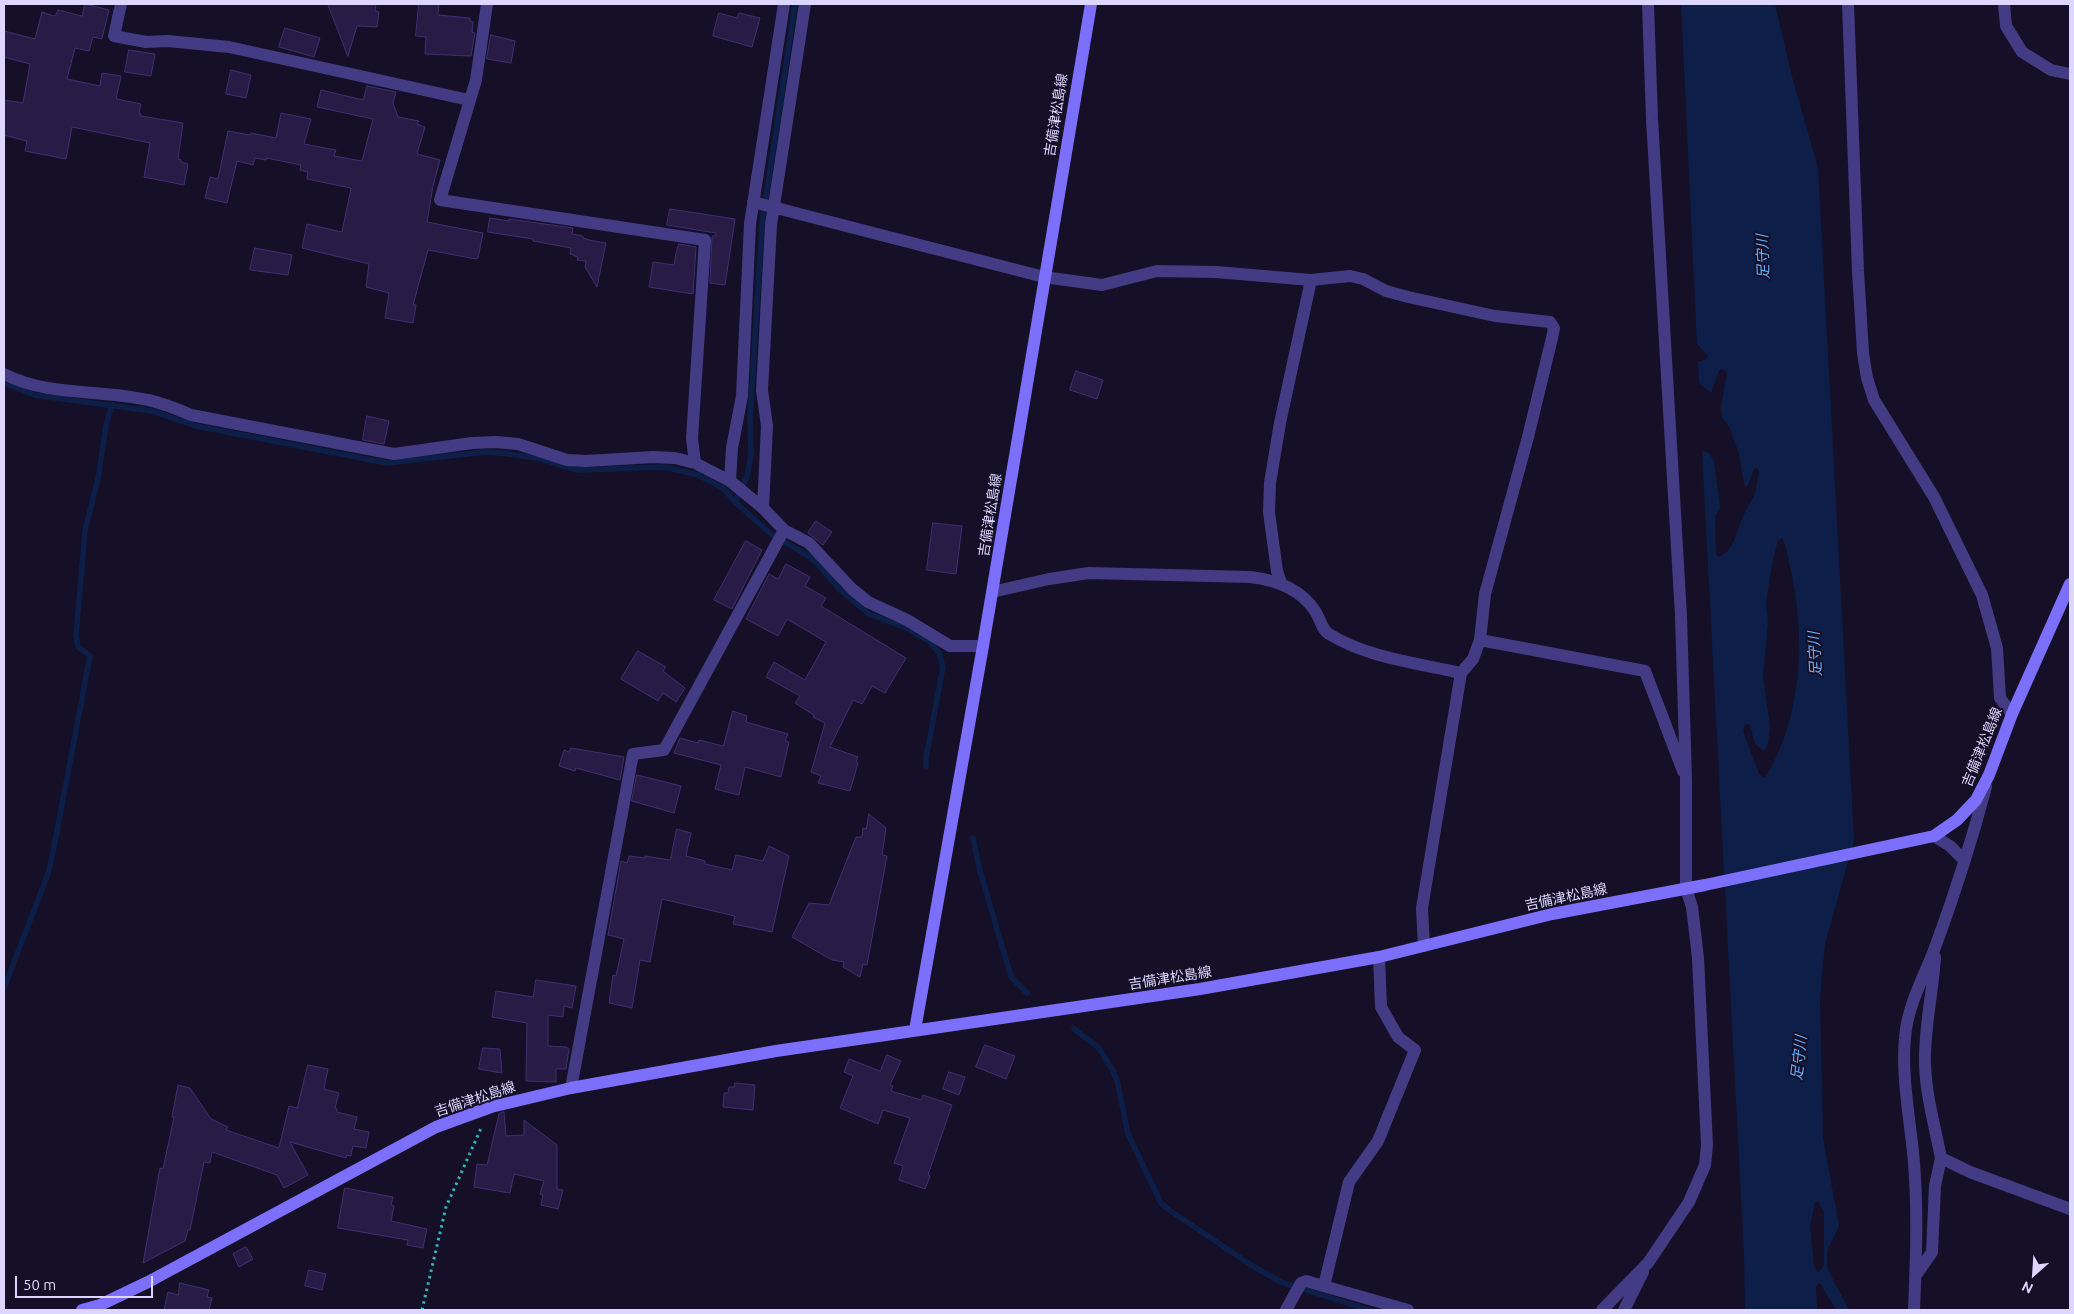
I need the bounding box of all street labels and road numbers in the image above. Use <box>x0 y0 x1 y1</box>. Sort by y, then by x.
street label: 吉備津松島線 <box>1041 72 1071 158</box>
street label: 吉備津松島線 <box>975 472 1005 558</box>
street label: 吉備津松島線 <box>1958 705 2006 789</box>
street label: 吉備津松島線 <box>1523 880 1609 914</box>
street label: 吉備津松島線 <box>1127 963 1213 993</box>
street label: 吉備津松島線 <box>432 1078 518 1120</box>

